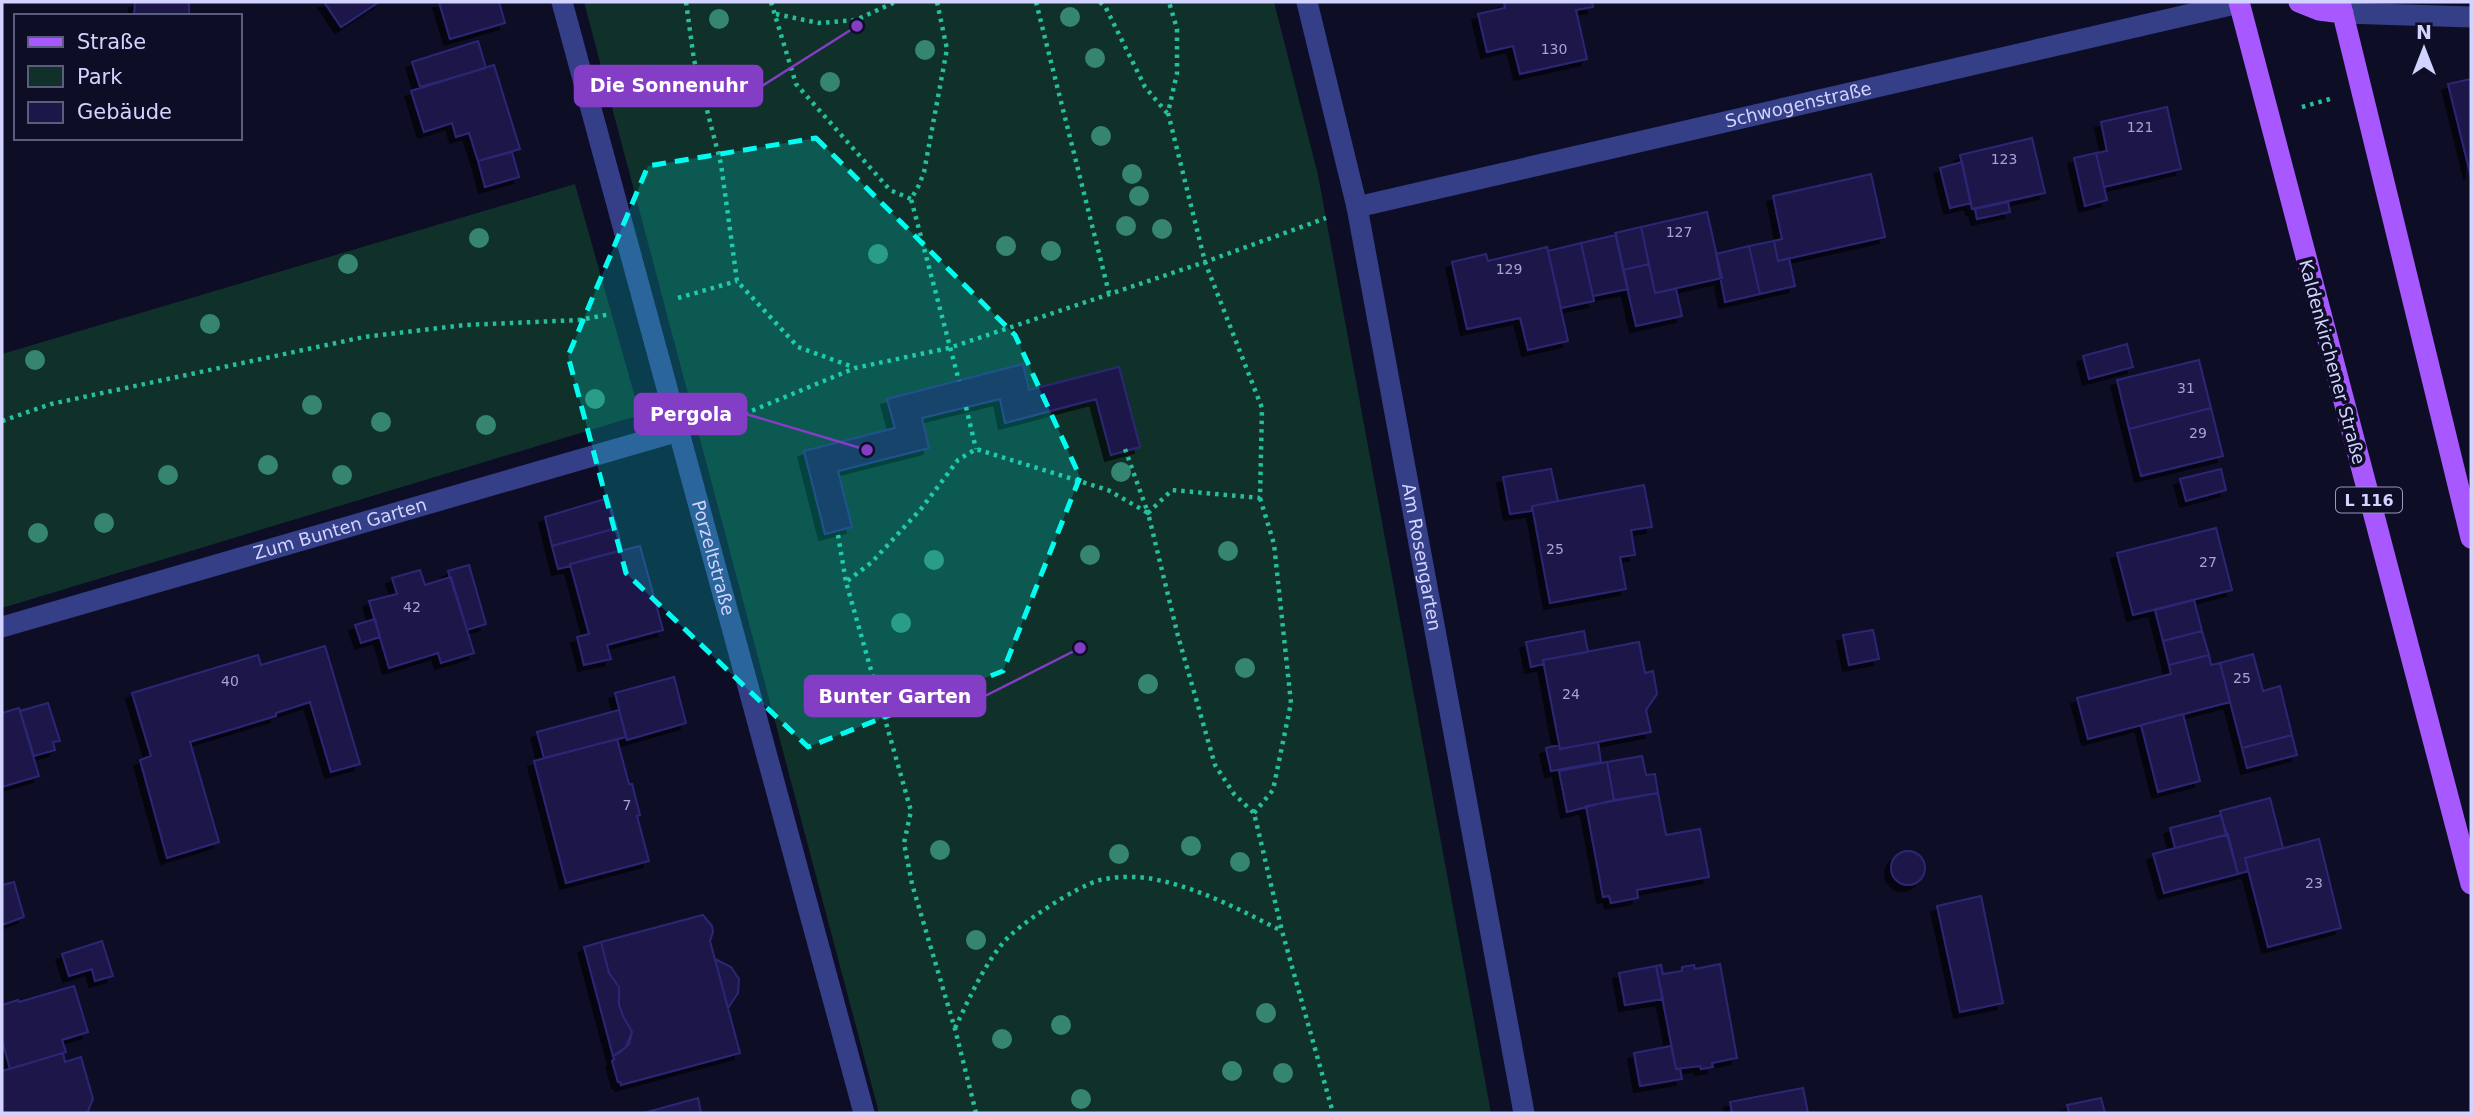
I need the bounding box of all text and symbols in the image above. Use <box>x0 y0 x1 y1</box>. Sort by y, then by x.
legend <box>14 14 242 140</box>
north arrow <box>2389 14 2459 84</box>
text: N <box>2416 21 2432 43</box>
text: Straße <box>77 30 146 54</box>
house number: 130 <box>1541 41 1567 57</box>
text: Park <box>77 65 123 89</box>
callout: Die Sonnenuhr <box>575 66 762 106</box>
text: Die Sonnenuhr <box>590 74 749 96</box>
street label: Schwogenstraße <box>1723 77 1874 132</box>
text: Gebäude <box>77 100 172 124</box>
house number: 121 <box>2127 119 2153 135</box>
house number: 123 <box>1991 151 2017 167</box>
house number: 127 <box>1666 224 1692 240</box>
street label: Kaldenkirchener Straße <box>2295 257 2370 467</box>
house number: 129 <box>1496 261 1522 277</box>
house number: 31 <box>2177 380 2195 396</box>
callout: Pergola <box>635 394 746 434</box>
text: Pergola <box>650 403 732 425</box>
house number: 29 <box>2189 425 2207 441</box>
street label: Am Rosengarten <box>1398 482 1446 632</box>
road number: L 116 <box>2336 488 2402 512</box>
street label: Zum Bunten Garten <box>251 494 429 564</box>
street label: Porzeltstraße <box>688 498 739 618</box>
house number: 25 <box>1546 541 1564 557</box>
house number: 27 <box>2199 554 2217 570</box>
house number: 42 <box>403 599 421 615</box>
house number: 25 <box>2233 670 2251 686</box>
house number: 40 <box>221 673 239 689</box>
callout: Bunter Garten <box>805 676 985 716</box>
text: Bunter Garten <box>819 685 971 707</box>
house number: 24 <box>1562 686 1580 702</box>
house number: 7 <box>623 797 631 813</box>
house number: 23 <box>2305 875 2323 891</box>

